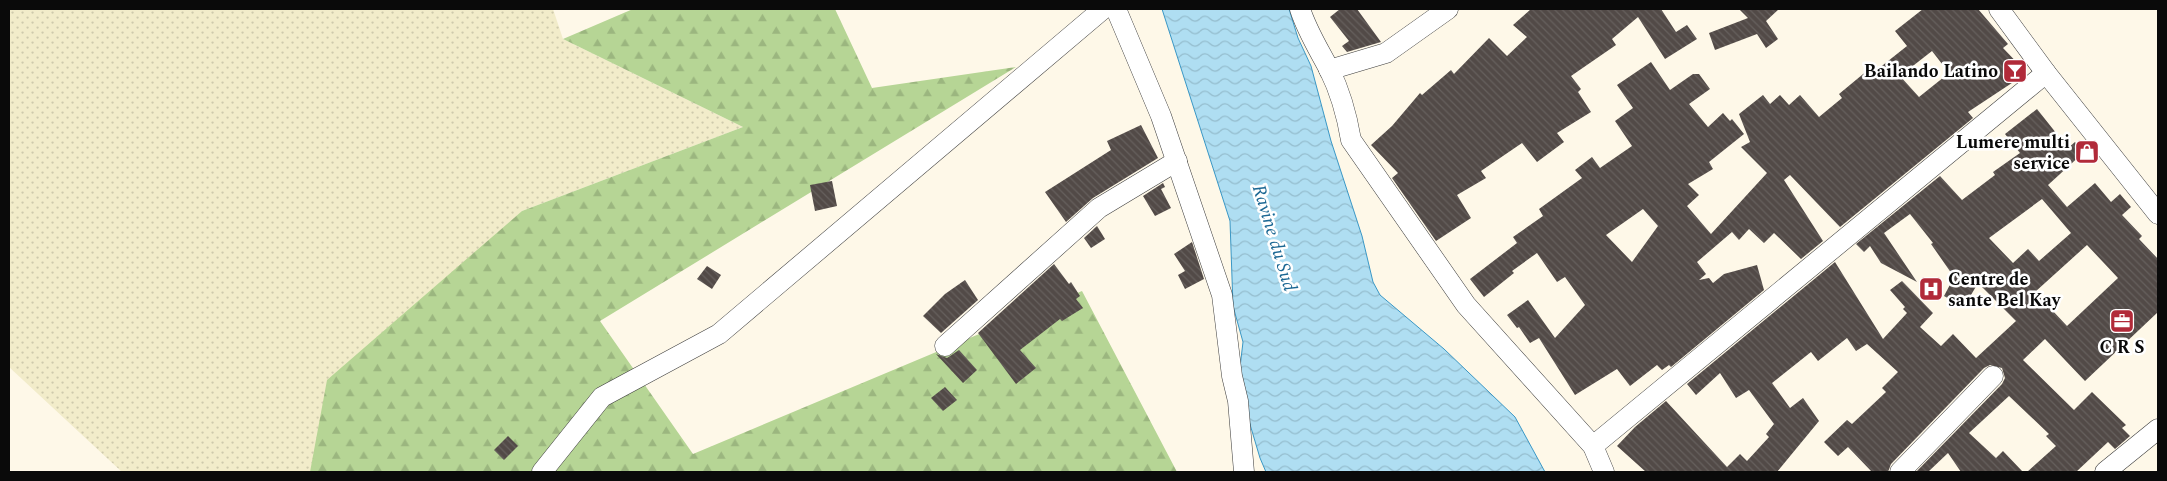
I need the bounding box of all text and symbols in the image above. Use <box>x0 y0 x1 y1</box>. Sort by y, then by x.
place label: Bailando Latino <box>1864 58 1998 85</box>
bar icon: Bailando Latino <box>2002 58 2028 84</box>
place label: Lumere multi service <box>1956 129 2070 177</box>
shop icon: Lumere multi service <box>2074 139 2100 165</box>
water label: Ravine du Sud <box>1244 181 1304 295</box>
place label: Centre de sante Bel Kay <box>1948 266 2062 314</box>
hospital icon: Centre de sante Bel Kay <box>1918 276 1944 302</box>
office icon: C R S <box>2109 308 2135 334</box>
place label: C R S <box>2099 334 2145 361</box>

